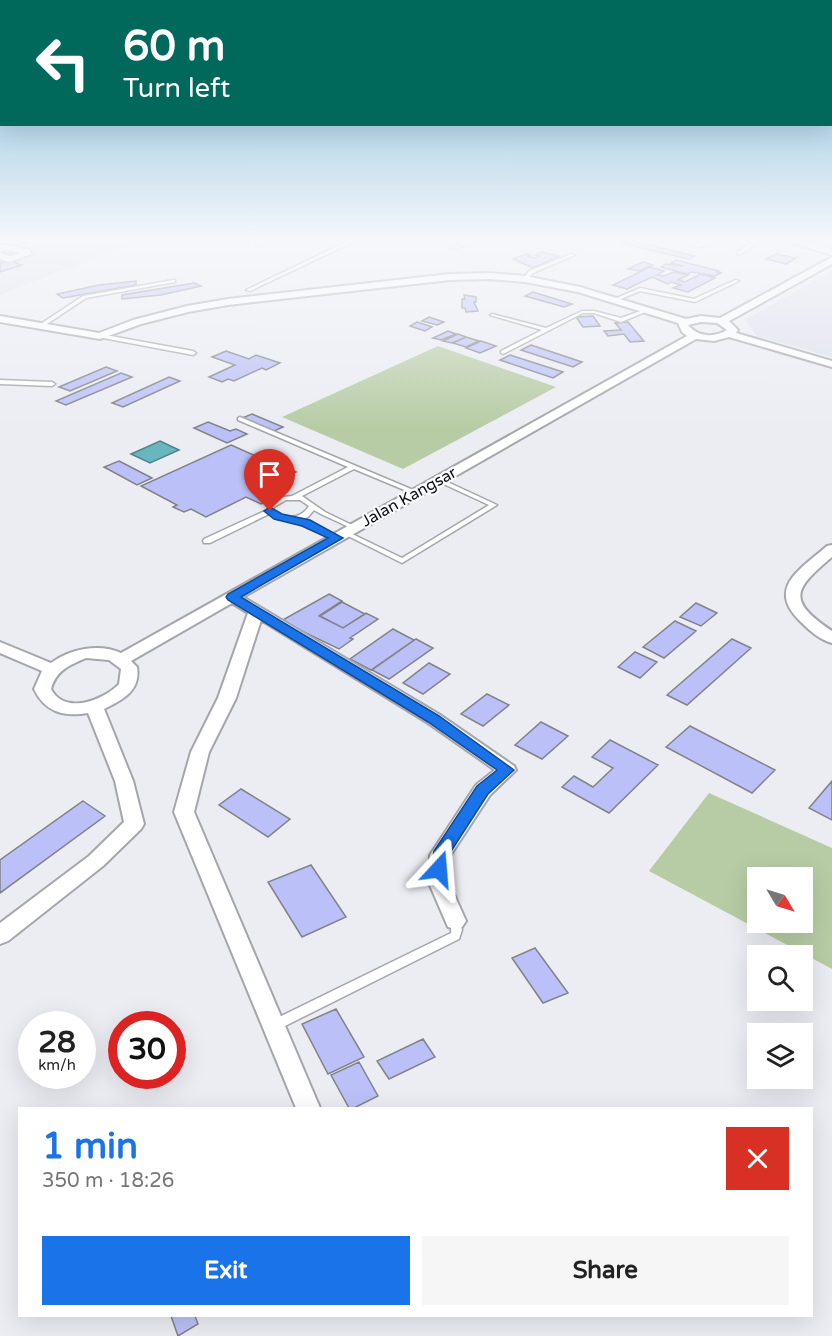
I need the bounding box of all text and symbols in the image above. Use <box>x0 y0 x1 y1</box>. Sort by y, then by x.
text: 60 m <box>123 21 225 72</box>
icon: left <box>24 24 102 102</box>
text: Turn left <box>123 72 230 105</box>
pin <box>244 449 295 511</box>
icon: arrive <box>253 458 286 491</box>
street label: Jalan Kangsar <box>358 462 461 531</box>
position arrow <box>407 837 471 901</box>
north arrow <box>747 867 813 933</box>
map controls <box>747 867 813 1089</box>
button: search <box>747 945 813 1011</box>
speed limit sign: 30 <box>108 1011 186 1089</box>
button: layers <box>747 1023 813 1089</box>
text: 28 <box>38 1024 76 1061</box>
text: km/h <box>38 1056 76 1074</box>
text: 1 min <box>42 1125 138 1168</box>
button: close <box>726 1127 789 1190</box>
text: 350 m · 18:26 <box>42 1169 174 1193</box>
button: Exit <box>42 1236 410 1305</box>
button: Share <box>422 1236 789 1305</box>

